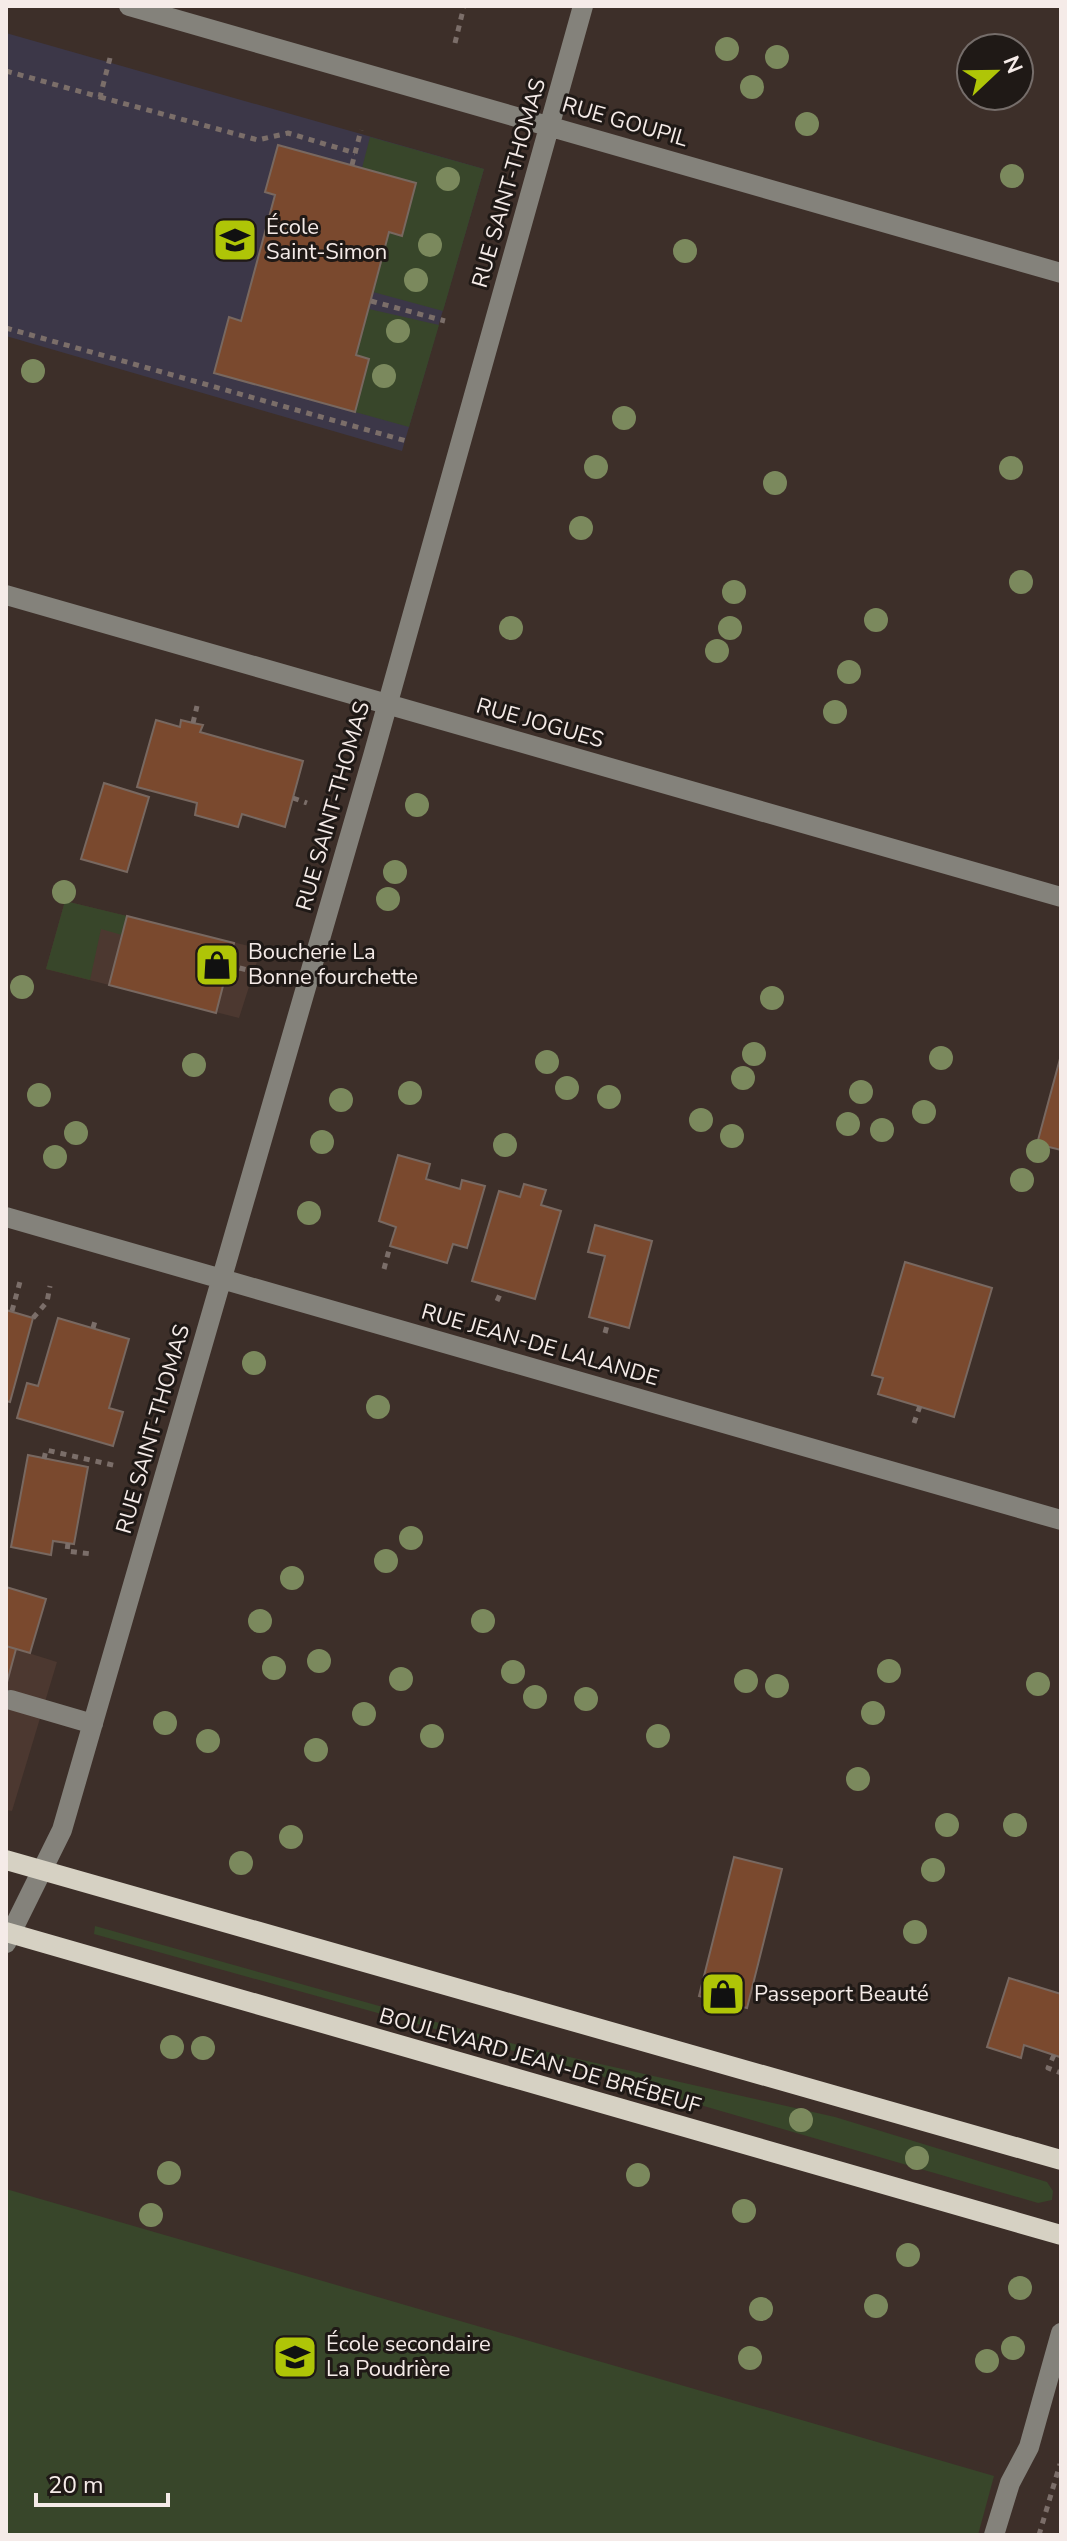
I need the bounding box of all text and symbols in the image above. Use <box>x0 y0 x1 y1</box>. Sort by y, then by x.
north arrow <box>955 32 1035 112</box>
text: N <box>996 52 1030 78</box>
street label: RUE SAINT-THOMAS <box>465 75 553 291</box>
street label: RUE GOUPIL <box>559 90 691 154</box>
place label: École Saint-Simon <box>266 212 387 267</box>
school or university icon: École Saint-Simon <box>211 216 259 264</box>
street label: RUE JOGUES <box>473 690 607 756</box>
street label: RUE SAINT-THOMAS <box>289 698 377 914</box>
place label: Boucherie La Bonne fourchette <box>248 937 418 992</box>
shop icon: Boucherie La Bonne fourchette <box>193 941 241 989</box>
street label: RUE JEAN-DE LALANDE <box>418 1297 662 1393</box>
street label: RUE SAINT-THOMAS <box>109 1321 197 1537</box>
shop icon: Passeport Beauté <box>699 1970 747 2018</box>
place label: Passeport Beauté <box>754 1979 929 2009</box>
street label: BOULEVARD JEAN-DE BRÉBEUF <box>376 2001 704 2121</box>
place label: École secondaire La Poudrière <box>326 2329 491 2384</box>
school or university icon: École secondaire La Poudrière <box>271 2333 319 2381</box>
scale bar <box>36 2457 168 2507</box>
text: 20 m <box>48 2469 104 2501</box>

